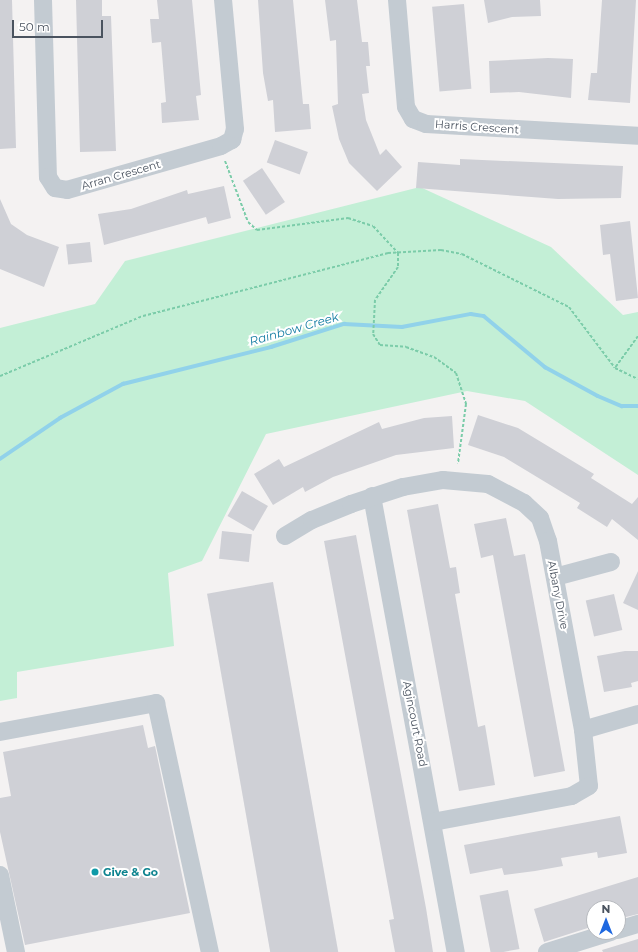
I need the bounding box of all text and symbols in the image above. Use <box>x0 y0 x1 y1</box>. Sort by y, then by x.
scale bar <box>14 12 105 38</box>
text: 50 m <box>19 19 50 34</box>
street label: Harris Crescent <box>435 117 519 137</box>
street label: Arran Crescent <box>80 157 162 193</box>
water label: Rainbow Creek <box>248 309 340 349</box>
street label: Albany Drive <box>545 560 571 630</box>
street label: Agincourt Road <box>400 680 430 768</box>
place label: Give & Go <box>103 865 158 879</box>
marker: Give & Go <box>90 867 100 877</box>
north arrow <box>586 900 626 940</box>
text: N <box>602 902 610 916</box>

